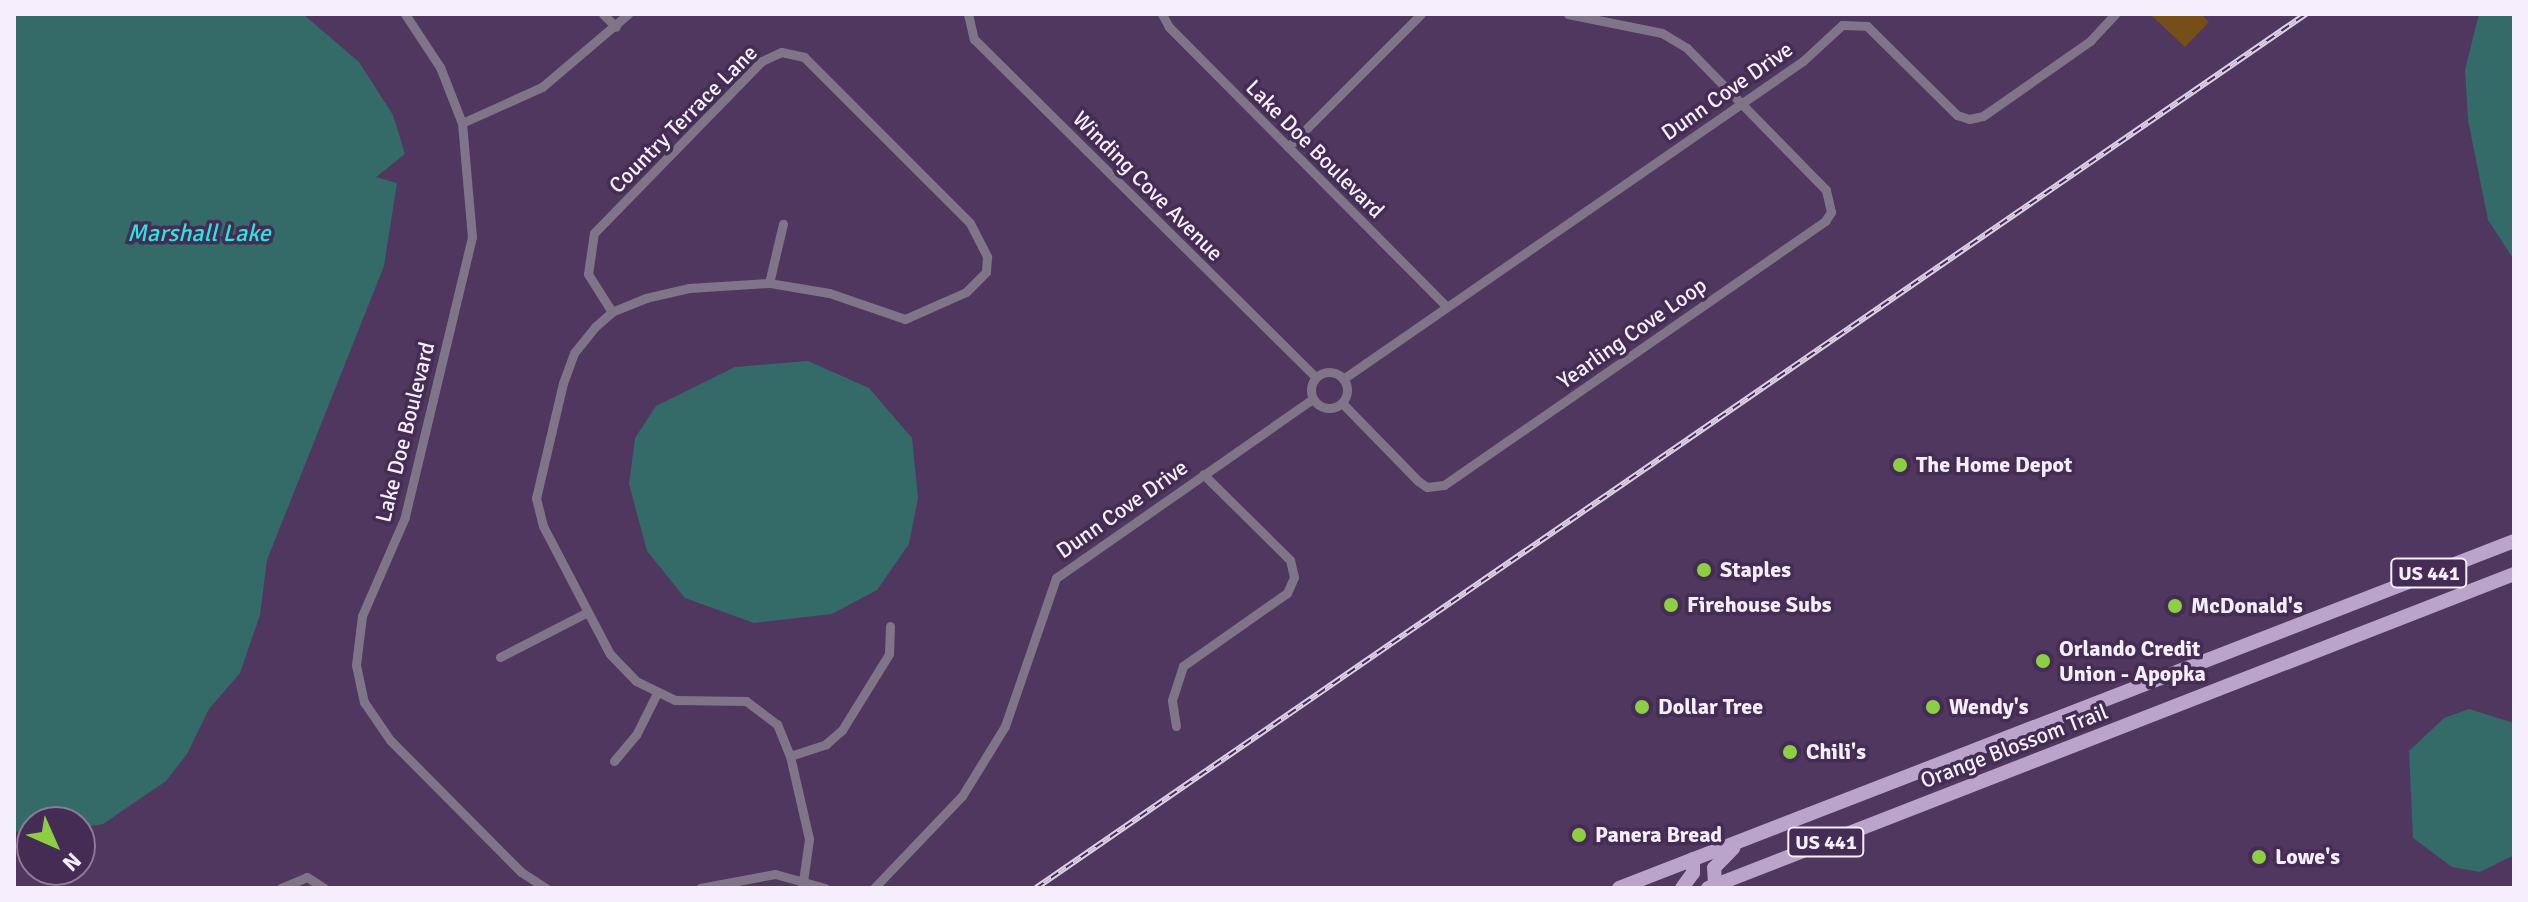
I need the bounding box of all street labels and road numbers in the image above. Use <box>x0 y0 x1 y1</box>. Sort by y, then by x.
street label: Dunn Cove Drive <box>1656 36 1798 146</box>
street label: Country Terrace Lane <box>603 39 763 199</box>
street label: Lake Doe Boulevard <box>1240 74 1390 224</box>
street label: Winding Cove Avenue <box>1067 105 1229 267</box>
street label: Yearling Cove Loop <box>1552 272 1712 394</box>
street label: Lake Doe Boulevard <box>370 339 440 525</box>
street label: Dunn Cove Drive <box>1051 454 1193 564</box>
road number: US 441 <box>2389 557 2469 589</box>
street label: Orange Blossom Trail <box>1917 698 2111 794</box>
road number: US 441 <box>1786 826 1866 858</box>

